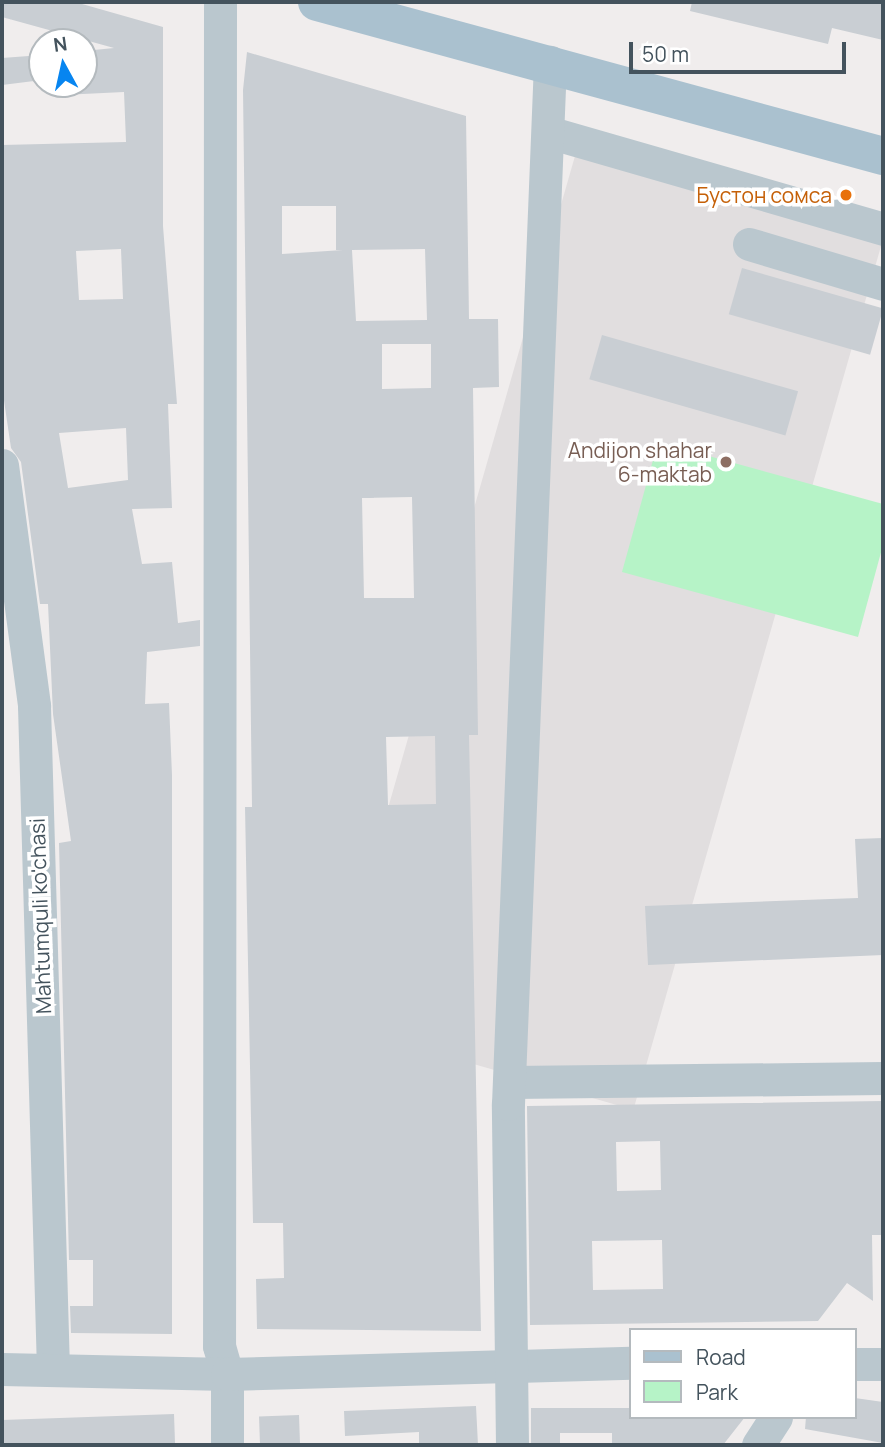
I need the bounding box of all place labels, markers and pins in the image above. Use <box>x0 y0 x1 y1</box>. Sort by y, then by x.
place label: Бустон сомса <box>696 182 832 208</box>
marker: Бустон сомса <box>838 187 854 203</box>
place label: Andijon shahar 6-maktab <box>568 437 712 487</box>
marker: Andijon shahar 6-maktab <box>718 454 734 470</box>

